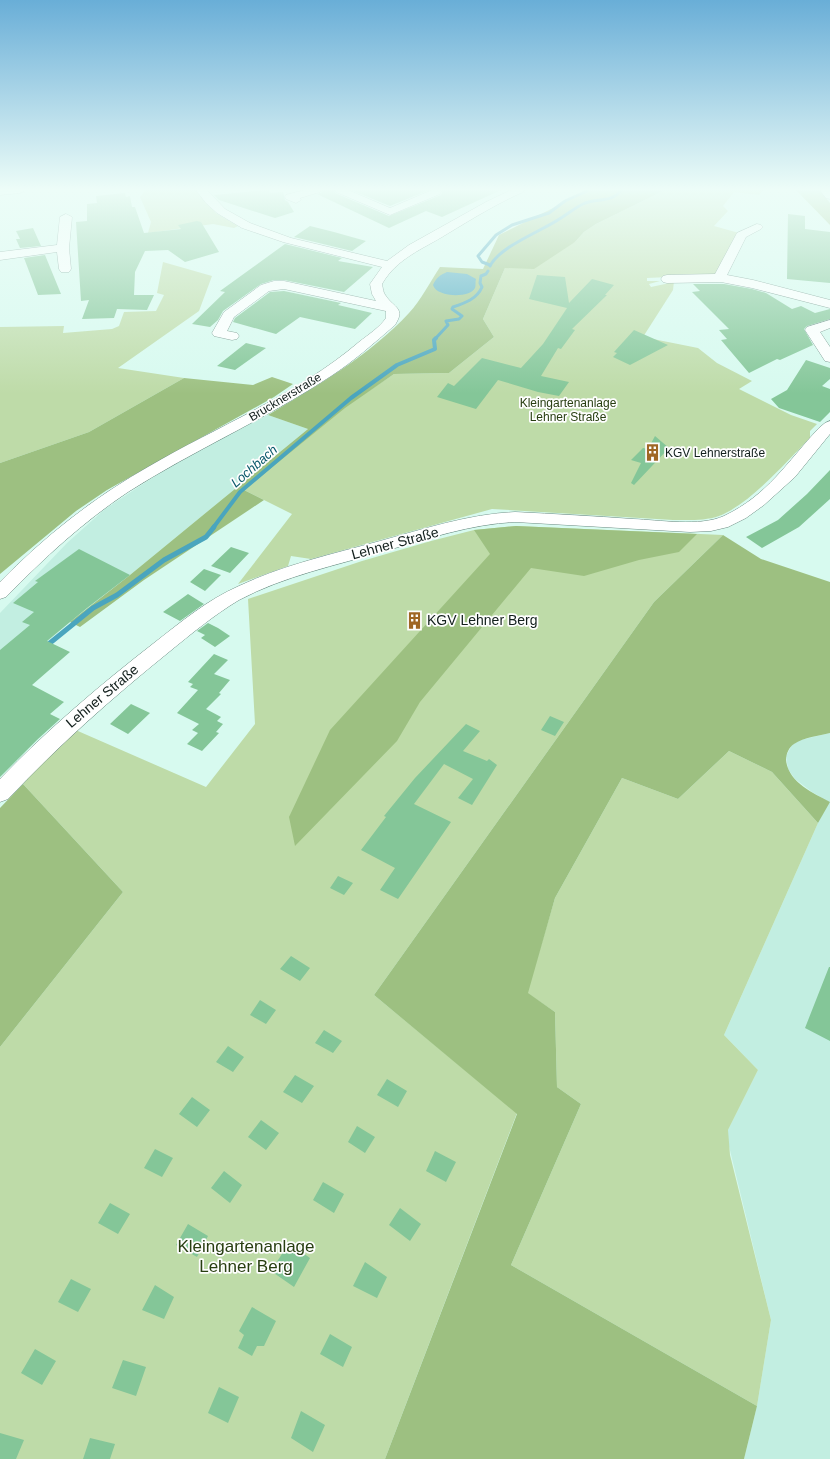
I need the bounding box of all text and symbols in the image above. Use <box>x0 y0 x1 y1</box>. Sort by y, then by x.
street label: Brucknerstraße <box>246 370 324 424</box>
park label: Kleingartenanlage Lehner Straße <box>520 396 617 424</box>
water label: Lochbach <box>228 442 280 490</box>
building icon: KGV Lehnerstraße <box>642 443 662 463</box>
place label: KGV Lehnerstraße <box>665 446 765 460</box>
street label: Lehner Straße <box>350 524 440 562</box>
building icon: KGV Lehner Berg <box>404 610 424 630</box>
place label: KGV Lehner Berg <box>427 612 538 628</box>
street label: Lehner Straße <box>63 661 142 731</box>
park label: Kleingartenanlage Lehner Berg <box>177 1237 315 1276</box>

